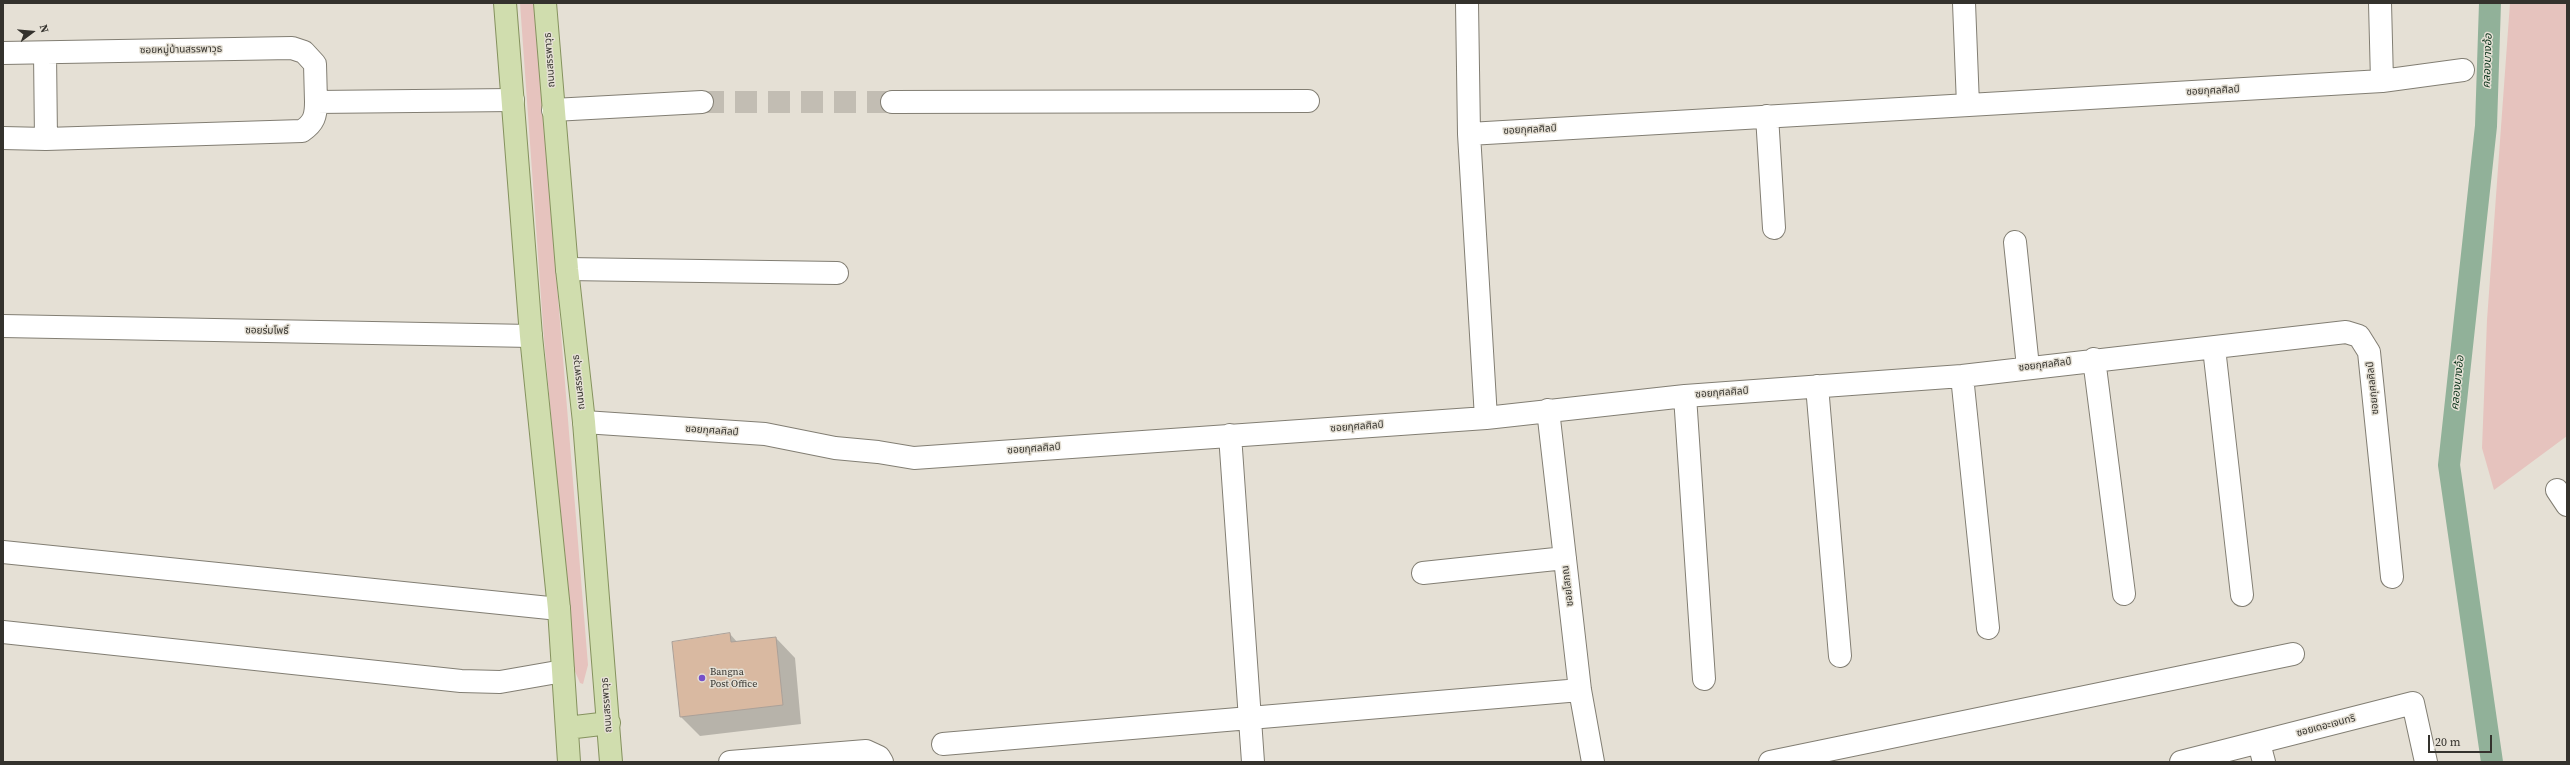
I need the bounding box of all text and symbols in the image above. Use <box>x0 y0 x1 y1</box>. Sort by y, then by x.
north arrow <box>12 12 52 52</box>
text: N <box>36 23 52 34</box>
street label: ถนนสรรพาวุธ <box>542 32 558 88</box>
water label: คลองบางอ้อ <box>2480 33 2496 89</box>
street label: ซอยหมู่บ้านสรรพาวุธ <box>140 43 222 57</box>
street label: ซอยกุศลศิลป์ <box>2186 84 2240 98</box>
street label: ซอยกุศลศิลป์ <box>1503 123 1557 137</box>
street label: ซอยร่มโพธิ์ <box>245 325 289 337</box>
street label: ถนนสรรพาวุธ <box>570 354 588 410</box>
water label: คลองบางอ้อ <box>2449 355 2467 411</box>
street label: ซอยกุศลศิลป์ <box>2018 356 2072 374</box>
street label: ซอยกุศลศิลป์ <box>2364 361 2382 415</box>
street label: ซอยกุศลศิลป์ <box>1695 385 1749 401</box>
street label: ซอยกุศลศิลป์ <box>1330 419 1384 435</box>
street label: ซอยกุศลศิลป์ <box>685 423 739 439</box>
street label: ซอยกุศลศิลป์ <box>1007 441 1061 457</box>
street label: ซอยโสภณ <box>1560 565 1576 607</box>
place label: Bangna Post Office <box>710 666 757 690</box>
marker: Bangna Post Office <box>697 673 707 683</box>
street label: ถนนสรรพาวุธ <box>599 677 615 733</box>
street label: ซอยเดอะเจนทริ <box>2295 712 2357 740</box>
scale bar <box>2430 727 2494 753</box>
text: 20 m <box>2435 734 2461 750</box>

